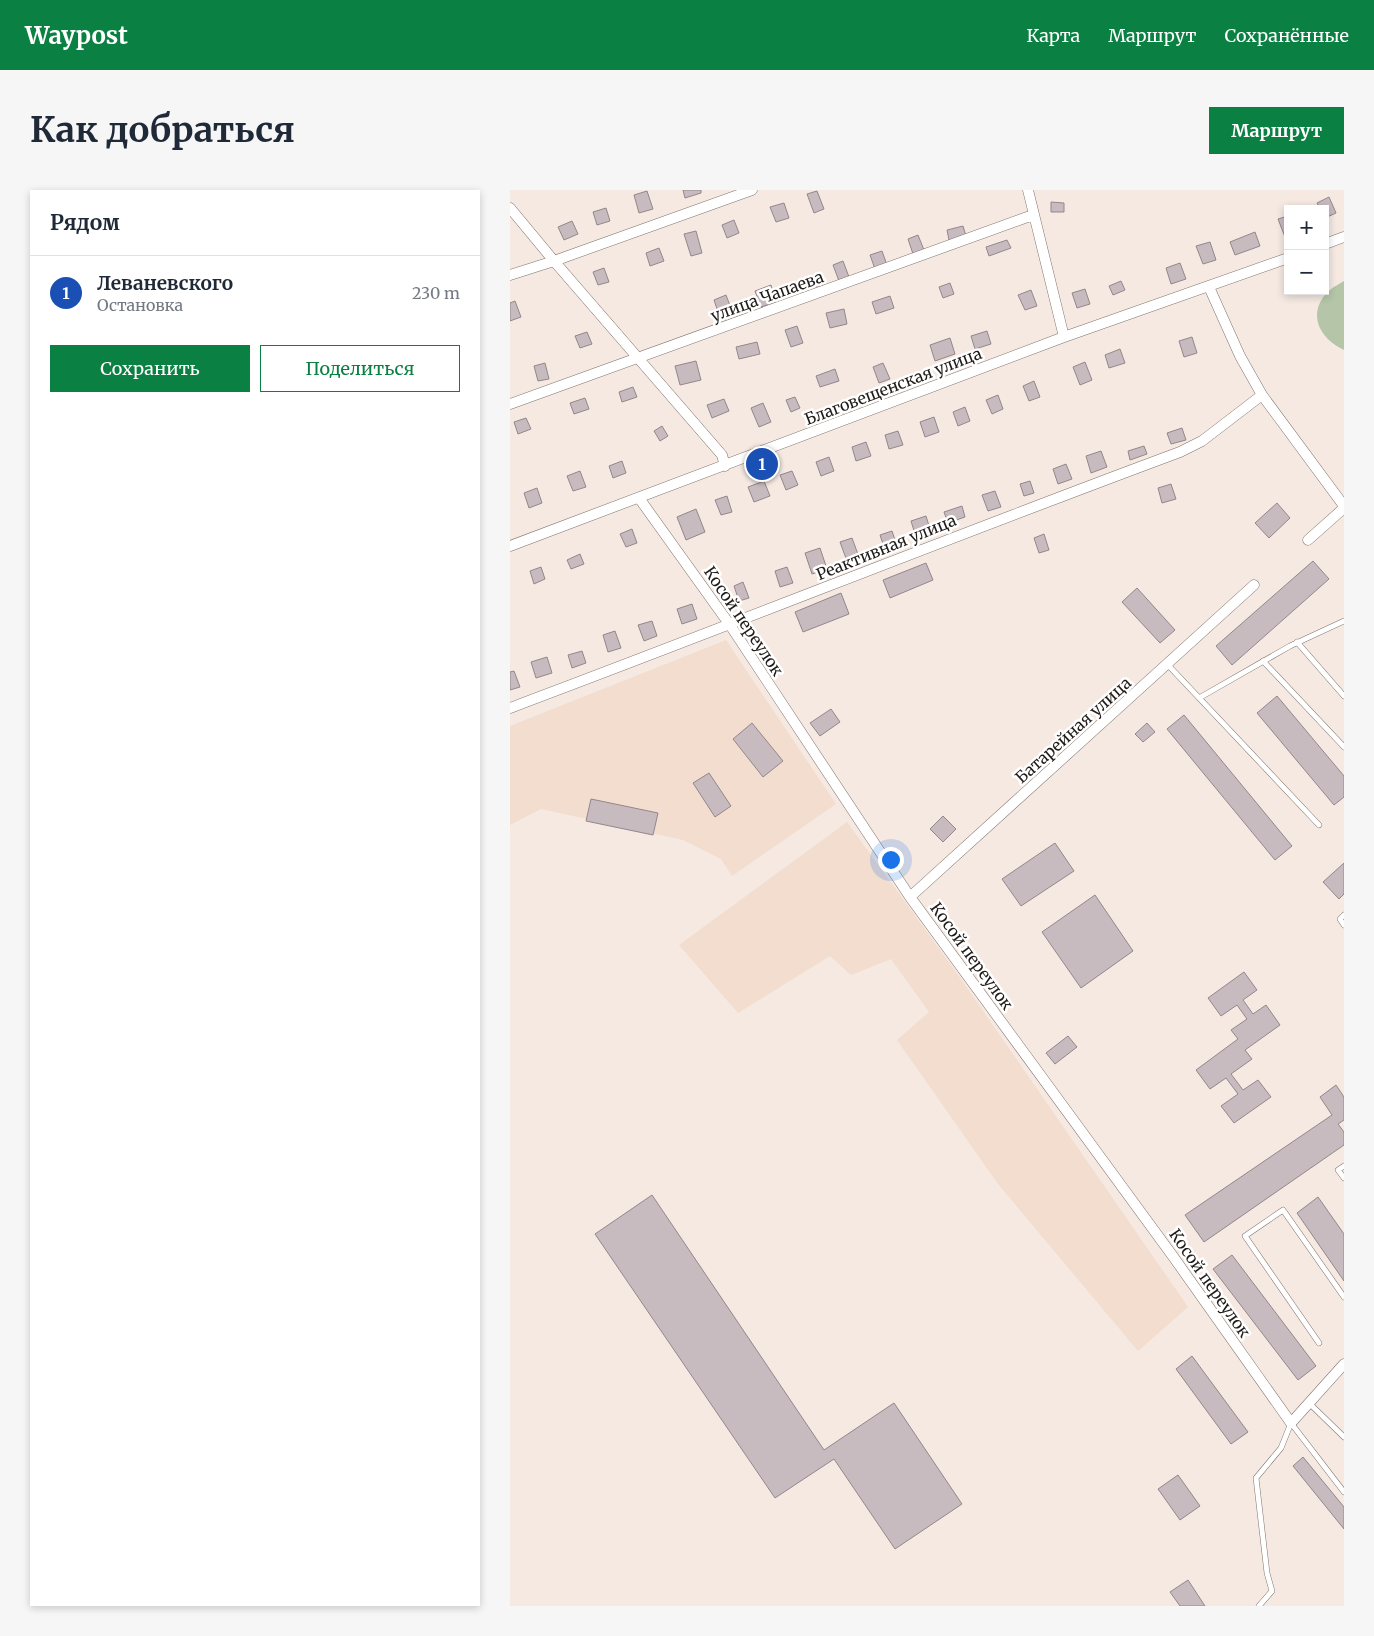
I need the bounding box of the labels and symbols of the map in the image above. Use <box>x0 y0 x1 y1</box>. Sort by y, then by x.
street label: улица Чапаева <box>708 266 827 326</box>
street label: Благовещенская улица <box>802 343 985 429</box>
pin: 1 <box>746 445 778 483</box>
street label: Реактивная улица <box>813 510 959 584</box>
street label: Косой переулок <box>700 562 788 680</box>
street label: Батарейная улица <box>1011 672 1135 787</box>
your location <box>878 847 904 873</box>
street label: Косой переулок <box>926 898 1018 1014</box>
street label: Косой переулок <box>1165 1225 1255 1341</box>

